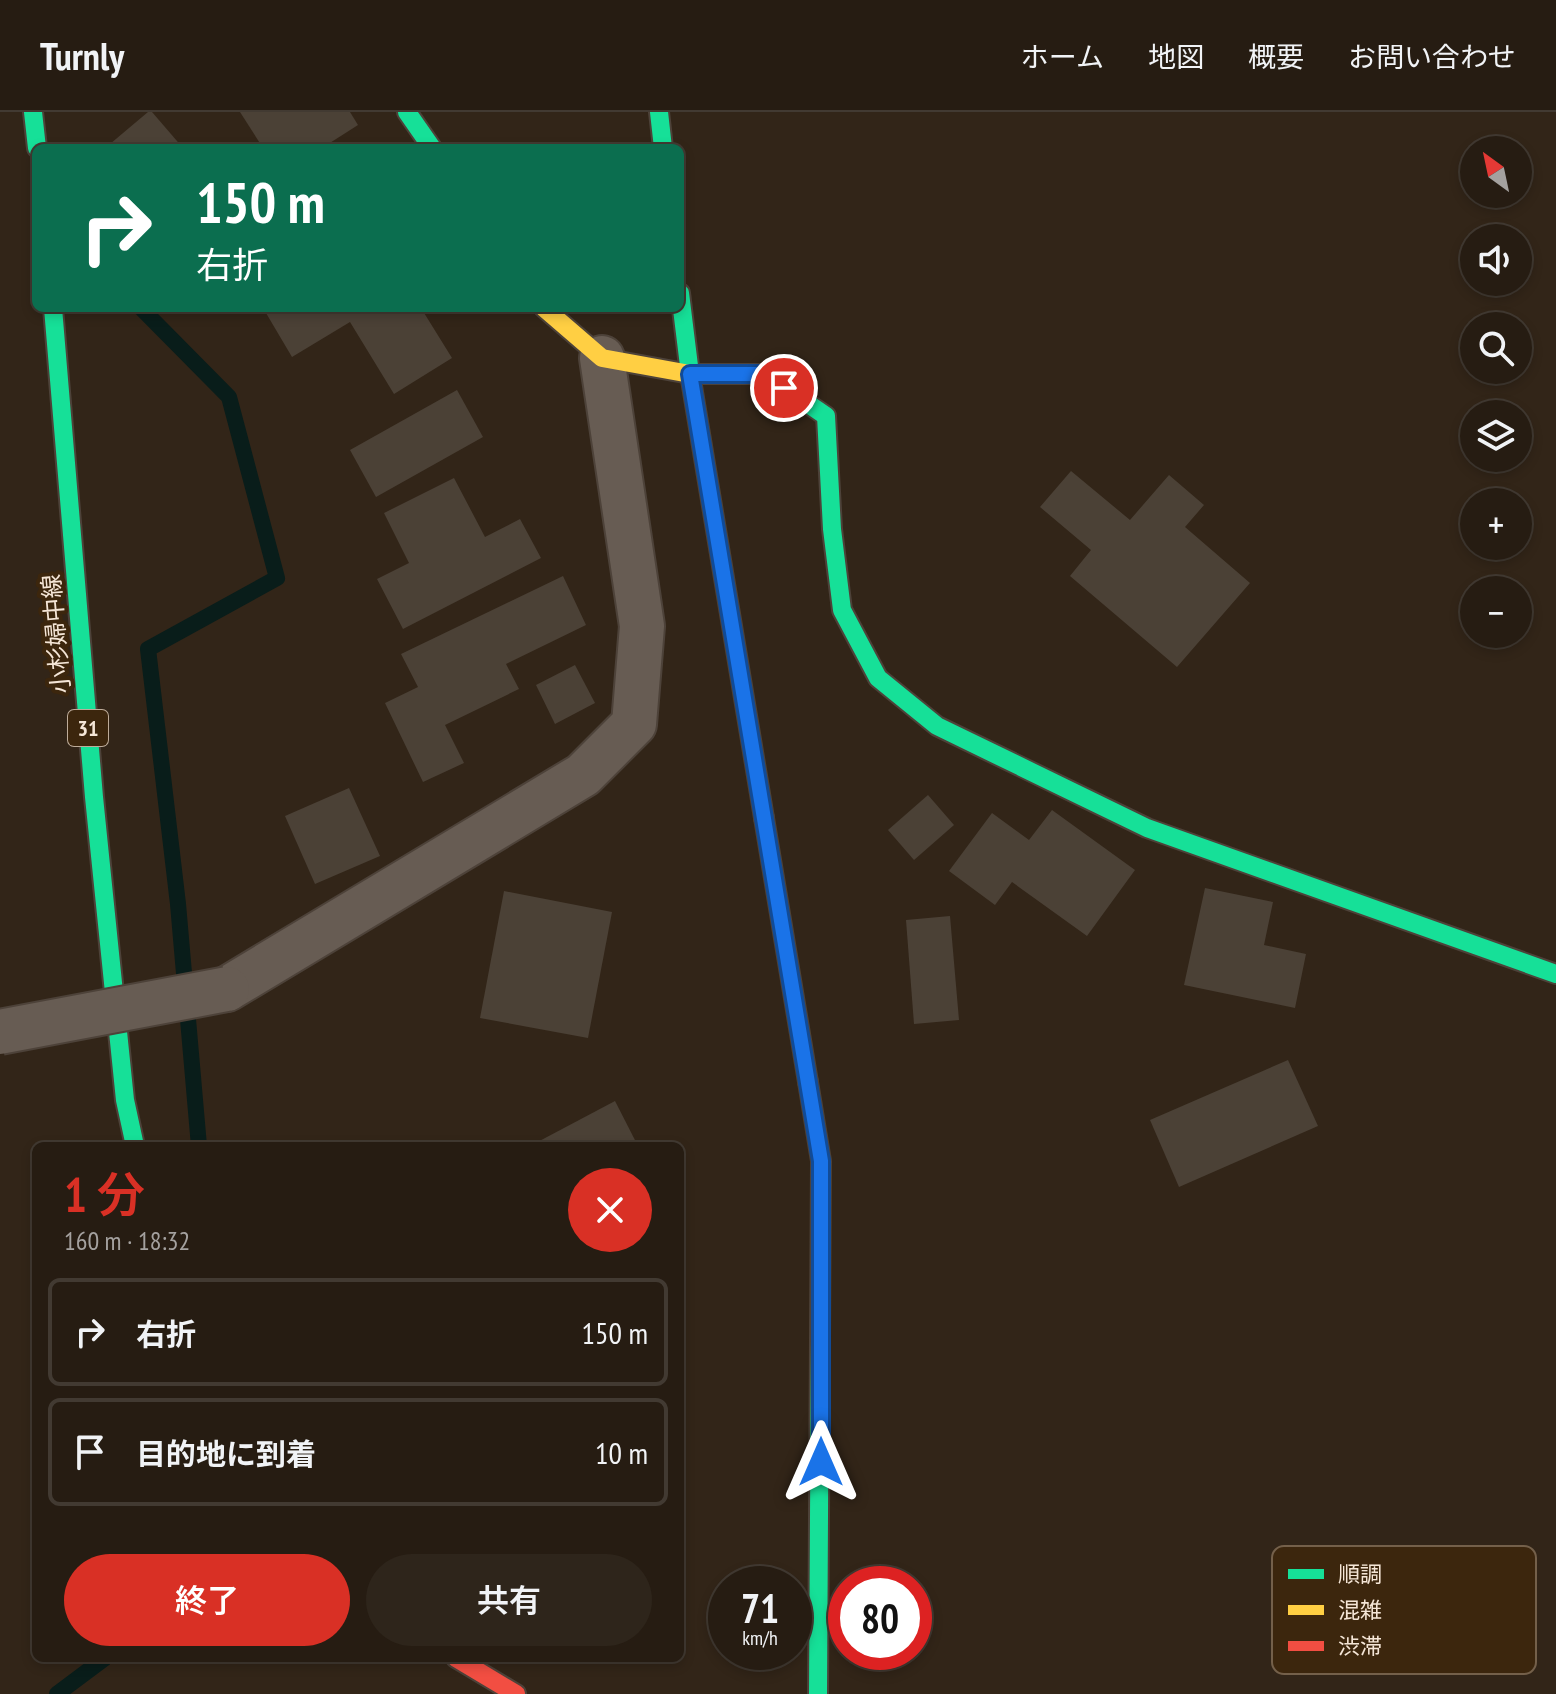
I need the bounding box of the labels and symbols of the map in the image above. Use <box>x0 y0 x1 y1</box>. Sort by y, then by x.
north arrow <box>1460 136 1532 208</box>
pin <box>750 354 818 422</box>
street label: 小杉婦中線 <box>35 573 77 695</box>
road number: 31 <box>68 710 108 746</box>
position arrow <box>779 1420 863 1504</box>
legend <box>1272 1546 1536 1674</box>
text: 順調 <box>1338 1560 1382 1588</box>
speed limit sign: 80 <box>828 1566 932 1670</box>
text: 混雑 <box>1338 1596 1382 1624</box>
text: 渋滞 <box>1338 1632 1382 1660</box>

